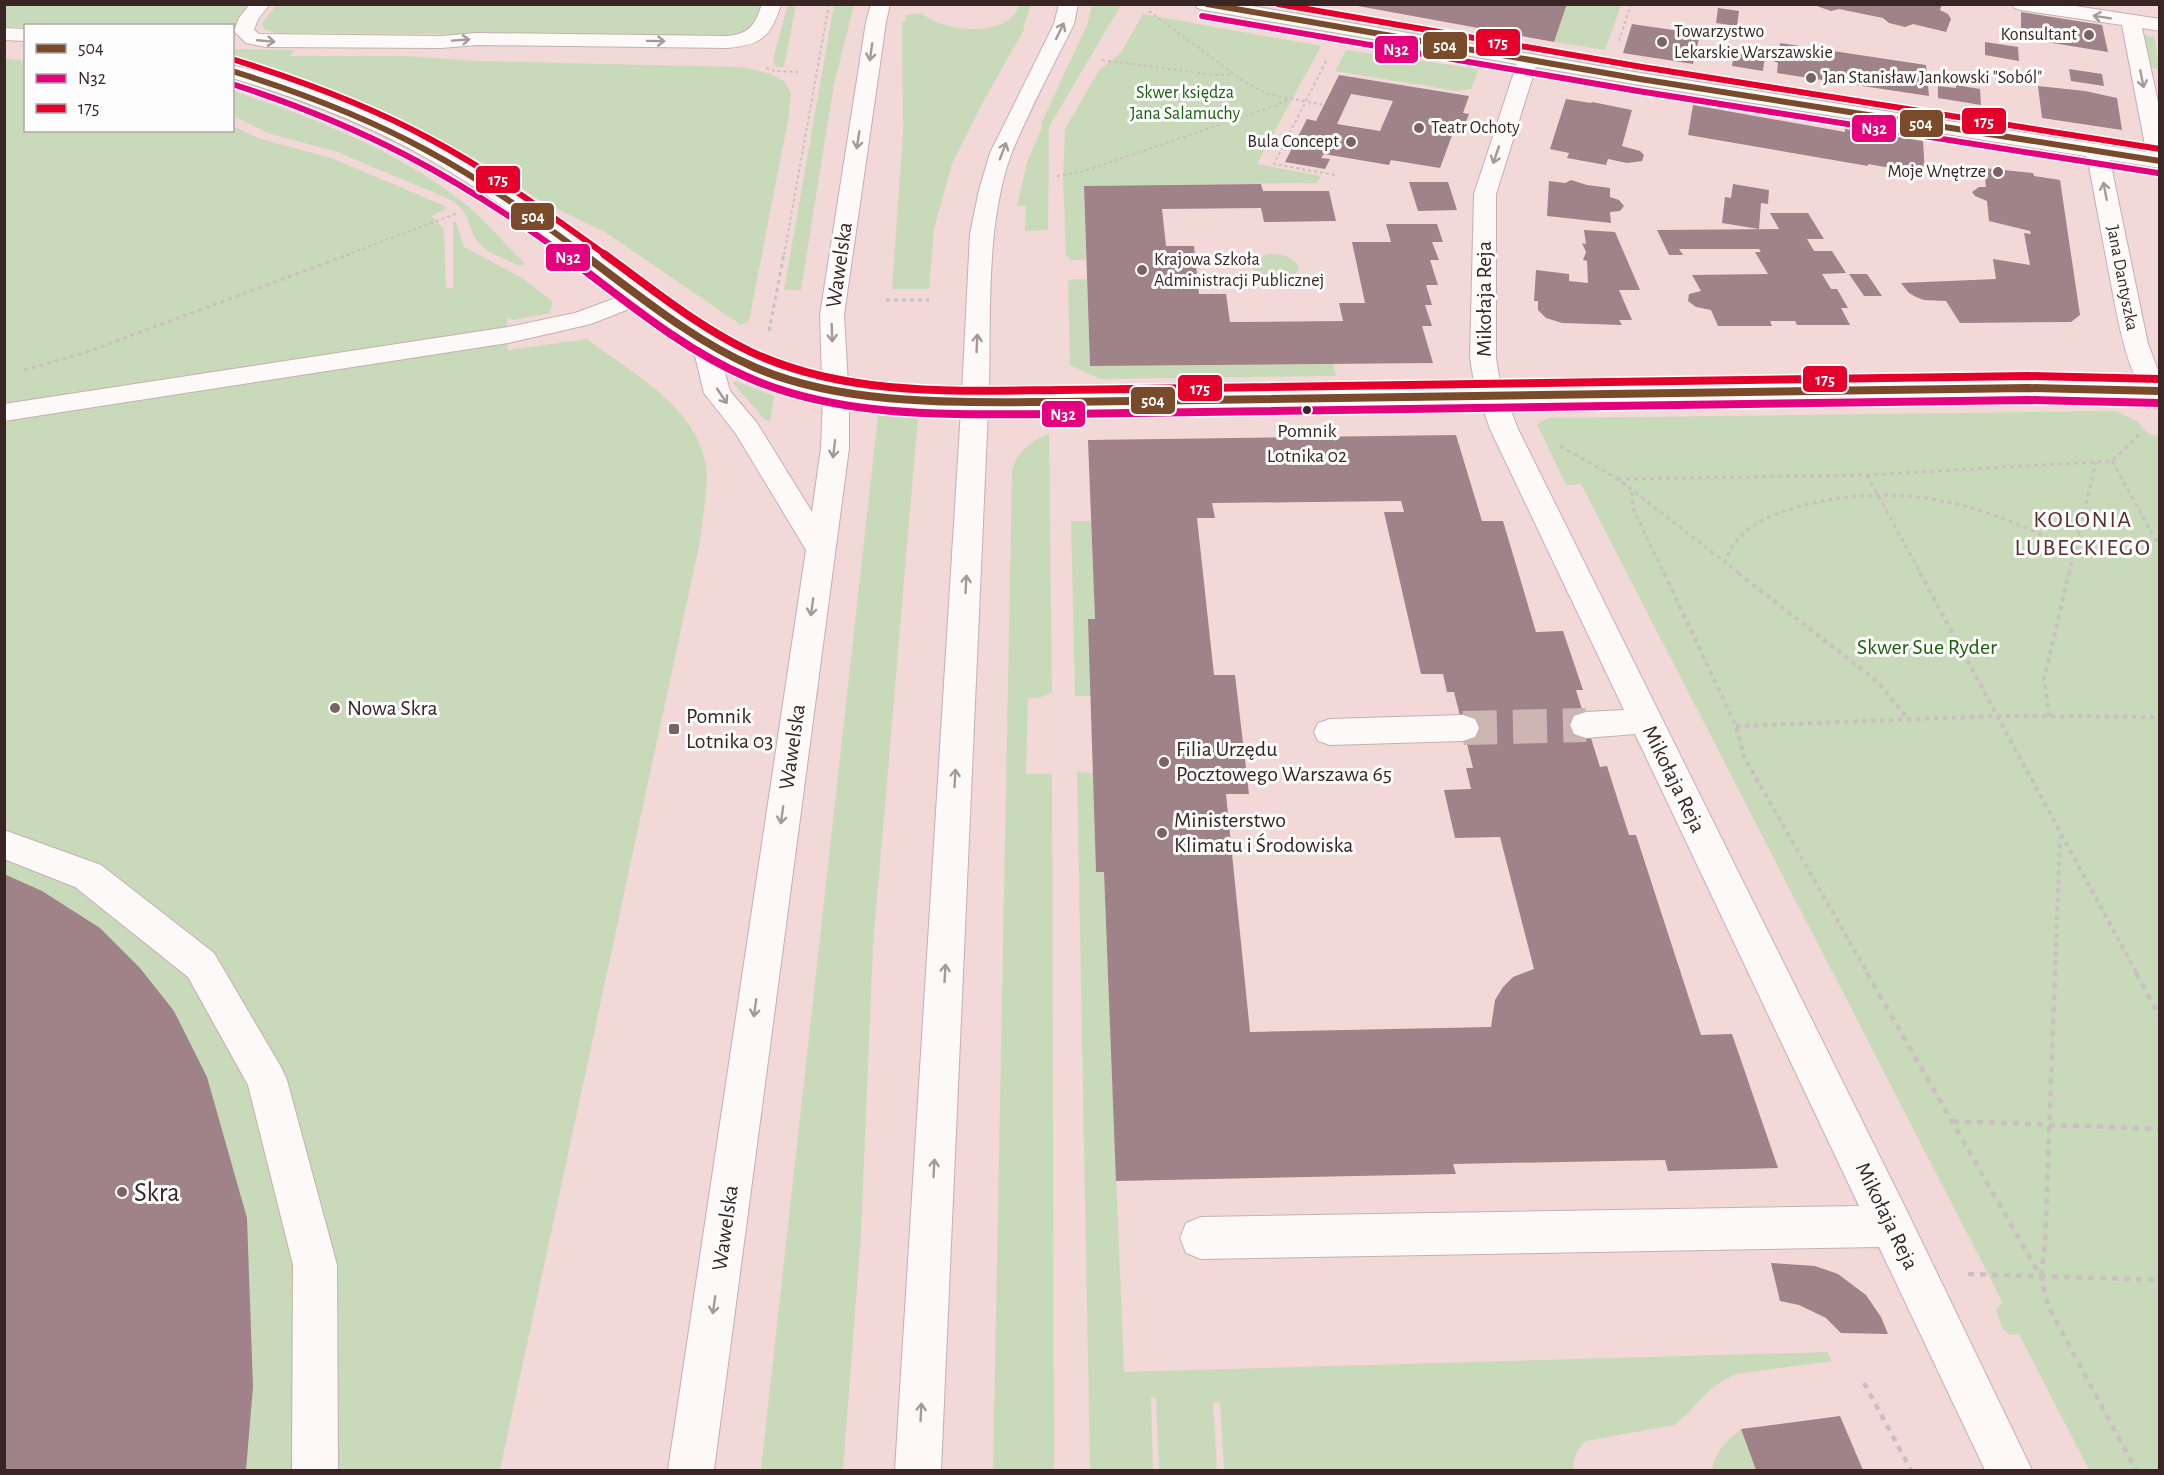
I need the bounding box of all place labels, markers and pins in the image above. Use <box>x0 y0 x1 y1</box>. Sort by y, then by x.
place label: Towarzystwo Lekarskie Warszawskie <box>1674 23 1833 62</box>
place label: Konsultant <box>2000 26 2077 44</box>
marker: Konsultant <box>2082 28 2096 42</box>
marker: Towarzystwo Lekarskie Warszawskie <box>1655 35 1669 49</box>
place label: Jan Stanisław Jankowski "Soból" <box>1823 69 2042 87</box>
marker: Jan Stanisław Jankowski "Soból" <box>1804 71 1818 85</box>
place label: Teatr Ochoty <box>1431 119 1520 137</box>
marker: Teatr Ochoty <box>1412 121 1426 135</box>
place label: Bula Concept <box>1247 133 1339 151</box>
marker: Bula Concept <box>1344 135 1358 149</box>
place label: Moje Wnętrze <box>1887 163 1986 181</box>
marker: Moje Wnętrze <box>1991 165 2005 179</box>
place label: Krajowa Szkoła Administracji Publicznej <box>1154 251 1324 290</box>
marker: Krajowa Szkoła Administracji Publicznej <box>1135 263 1149 277</box>
marker: Pomnik Lotnika 02 <box>1301 404 1313 416</box>
place label: Pomnik Lotnika 02 <box>1267 421 1347 466</box>
place label: Nowa Skra <box>347 697 438 719</box>
marker: Nowa Skra <box>328 701 342 715</box>
place label: Pomnik Lotnika 03 <box>686 705 773 752</box>
marker: Pomnik Lotnika 03 <box>667 722 681 736</box>
place label: Filia Urzędu Pocztowego Warszawa 65 <box>1176 738 1392 785</box>
marker: Filia Urzędu Pocztowego Warszawa 65 <box>1157 755 1171 769</box>
place label: Ministerstwo Klimatu i Środowiska <box>1174 809 1353 856</box>
marker: Ministerstwo Klimatu i Środowiska <box>1155 826 1169 840</box>
place label: Skra <box>134 1179 180 1206</box>
marker: Skra <box>115 1185 129 1199</box>

